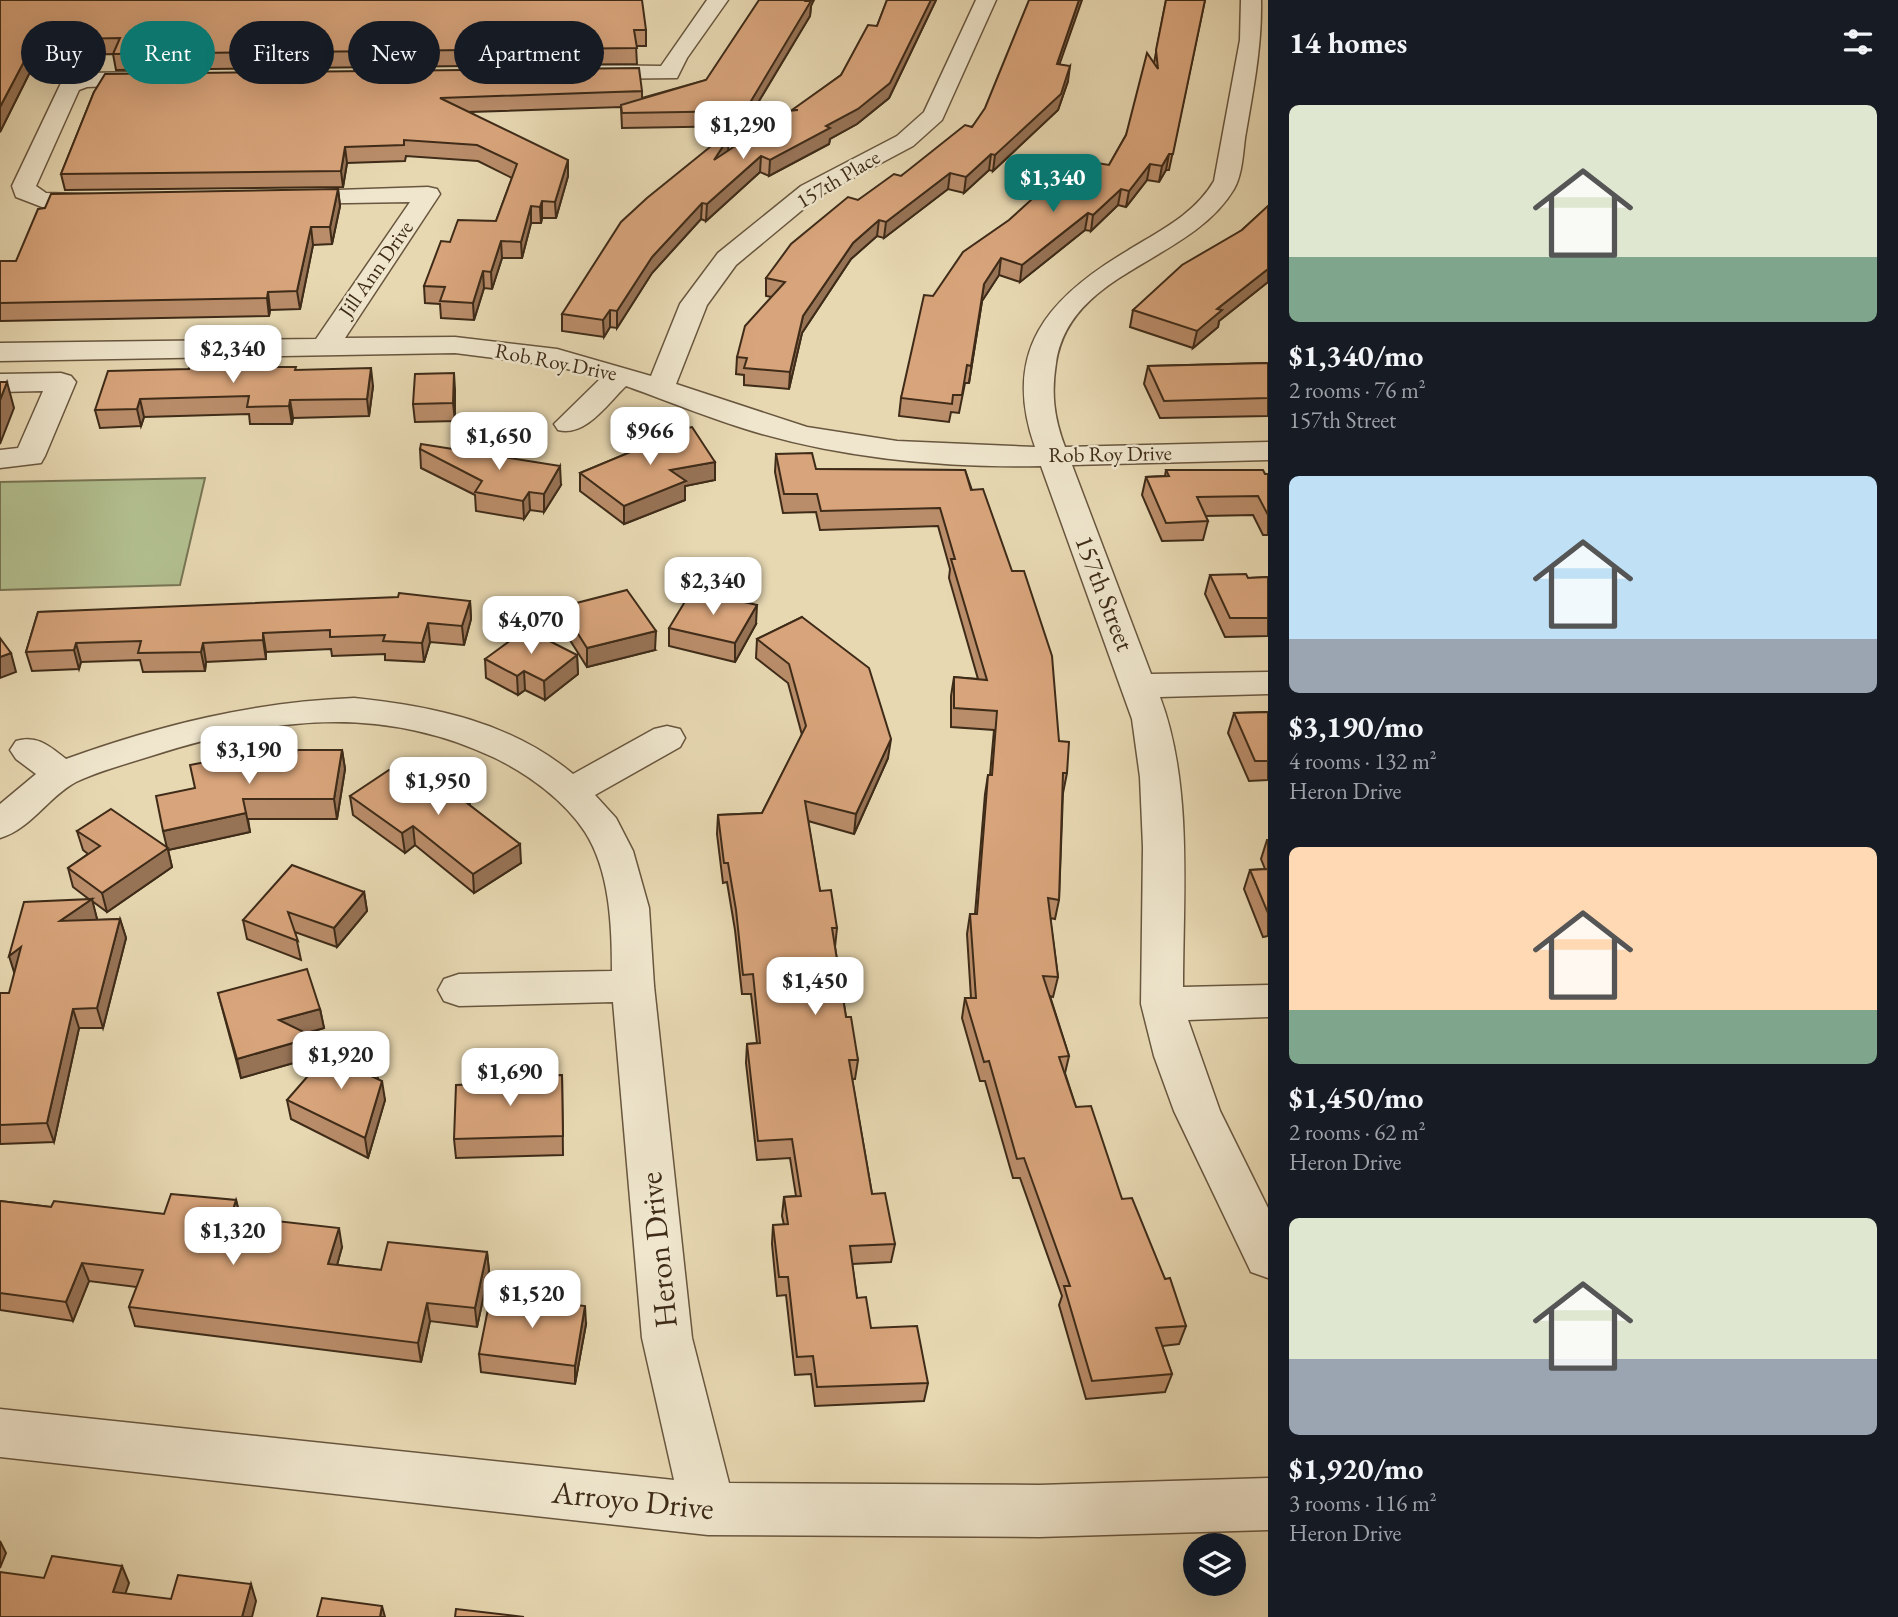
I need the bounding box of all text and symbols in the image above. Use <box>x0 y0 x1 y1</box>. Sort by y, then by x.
chip: Buy <box>21 21 106 84</box>
chip: Rent <box>120 21 215 84</box>
chip: Filters <box>229 21 334 84</box>
chip: New <box>348 21 440 84</box>
chip: Apartment <box>454 21 604 84</box>
text: 14 homes <box>1289 23 1407 62</box>
icon: filters <box>1839 23 1877 61</box>
pin: $1,290 <box>686 102 800 161</box>
text: $1,290 <box>711 109 775 139</box>
street label: 157th Place <box>791 143 885 214</box>
icon: home <box>1520 150 1646 276</box>
pin: $1,340 <box>996 154 1110 214</box>
text: $1,340 <box>1021 162 1085 192</box>
street label: Jill Ann Drive <box>331 215 419 324</box>
pin: $2,340 <box>176 326 290 385</box>
text: $2,340 <box>201 333 265 363</box>
street label: Rob Roy Drive <box>493 336 619 387</box>
text: $1,340/mo <box>1289 336 1423 375</box>
text: 2 rooms · 76 m² <box>1289 375 1426 405</box>
text: 157th Street <box>1289 405 1396 435</box>
pin: $966 <box>609 407 691 467</box>
pin: $1,650 <box>442 412 556 472</box>
text: $966 <box>626 415 674 445</box>
text: $1,650 <box>467 420 531 450</box>
street label: Rob Roy Drive <box>1048 439 1172 468</box>
icon: home <box>1520 521 1646 647</box>
street label: 157th Street <box>1067 530 1143 656</box>
pin: $2,340 <box>656 558 770 617</box>
text: $2,340 <box>681 565 745 595</box>
pin: $4,070 <box>474 596 588 656</box>
text: $4,070 <box>499 604 563 634</box>
text: $3,190/mo <box>1289 707 1423 746</box>
pin: $3,190 <box>192 726 306 786</box>
text: $3,190 <box>217 734 281 764</box>
text: 4 rooms · 132 m² <box>1289 746 1437 776</box>
pin: $1,950 <box>381 758 495 817</box>
text: $1,950 <box>406 765 470 795</box>
text: Heron Drive <box>1289 776 1402 806</box>
icon: home <box>1520 892 1646 1018</box>
pin: $1,450 <box>758 958 872 1017</box>
text: $1,450 <box>783 965 847 995</box>
pin: $1,920 <box>284 1032 398 1091</box>
text: $1,920 <box>309 1039 373 1069</box>
pin: $1,690 <box>453 1048 567 1108</box>
text: $1,690 <box>478 1056 542 1086</box>
text: $1,450/mo <box>1289 1078 1423 1117</box>
text: 2 rooms · 62 m² <box>1289 1117 1426 1147</box>
text: Heron Drive <box>1289 1147 1402 1177</box>
street label: Heron Drive <box>629 1170 687 1330</box>
pin: $1,320 <box>176 1208 290 1267</box>
text: $1,320 <box>201 1215 265 1245</box>
icon: home <box>1520 1263 1646 1389</box>
pin: $1,520 <box>475 1270 589 1330</box>
text: $1,520 <box>500 1278 564 1308</box>
text: $1,920/mo <box>1289 1449 1423 1488</box>
street label: Arroyo Drive <box>549 1471 716 1529</box>
text: 3 rooms · 116 m² <box>1289 1488 1437 1518</box>
text: Heron Drive <box>1289 1518 1402 1548</box>
map controls <box>1183 1533 1246 1596</box>
button: layers <box>1183 1533 1246 1596</box>

